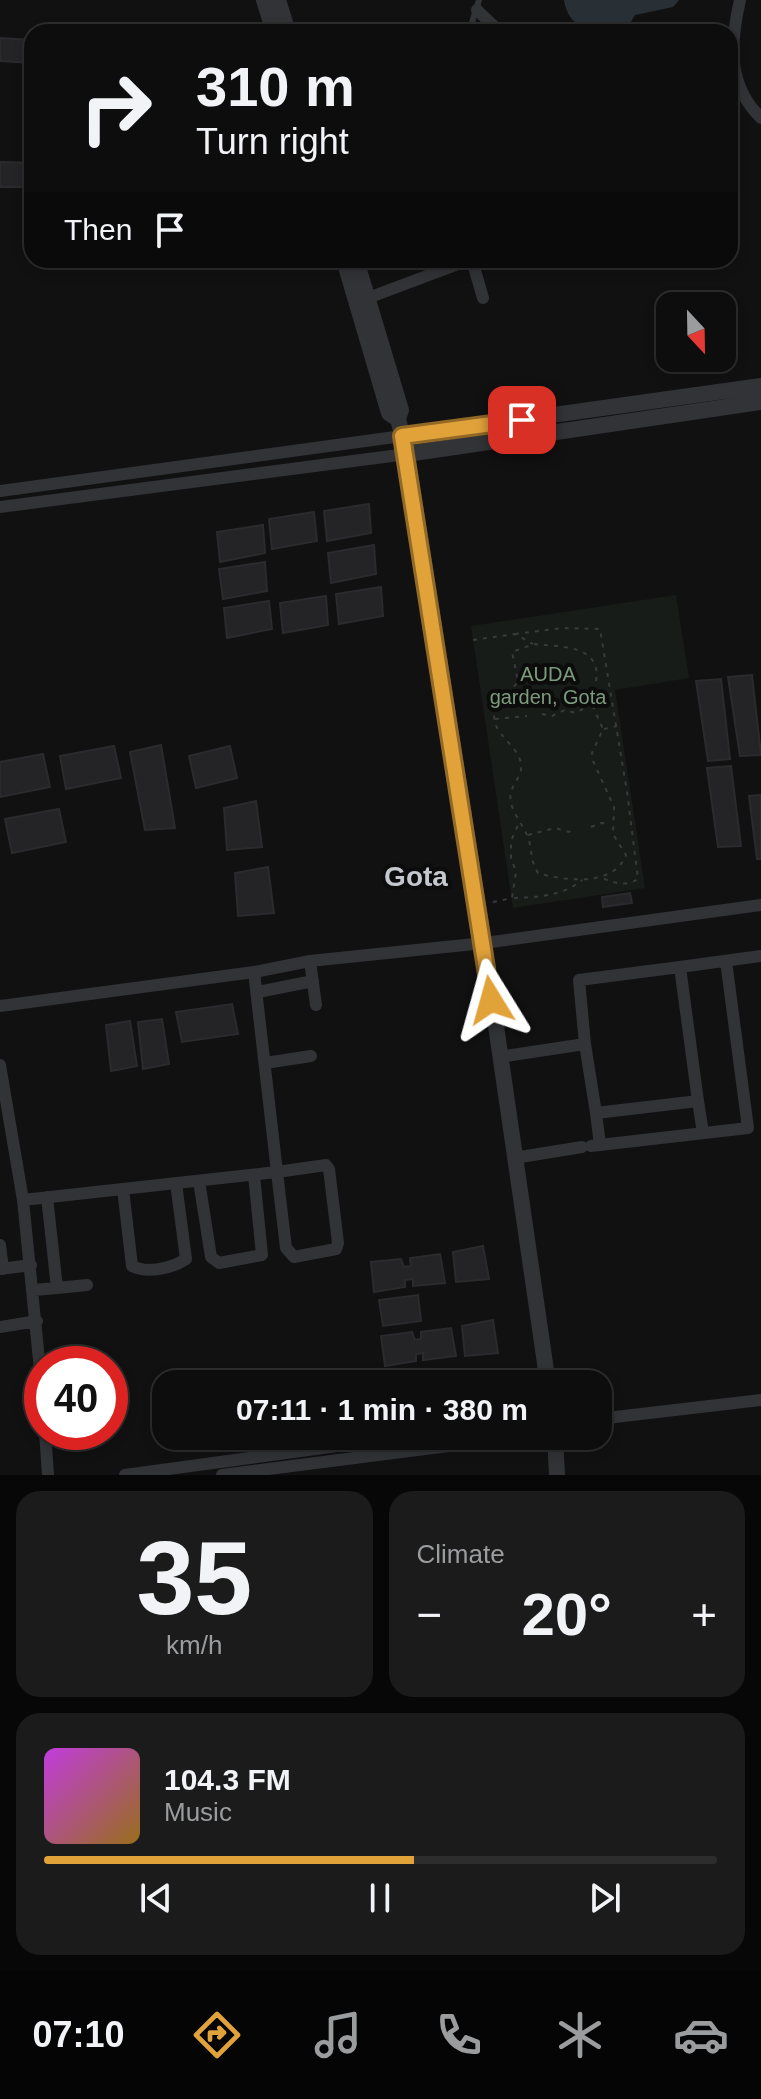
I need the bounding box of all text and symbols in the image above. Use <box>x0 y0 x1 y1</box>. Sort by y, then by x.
text: 310 m <box>196 55 355 118</box>
icon: right <box>64 56 168 160</box>
text: Turn right <box>196 121 349 162</box>
icon: arrive <box>148 208 192 252</box>
text: Then <box>64 213 132 246</box>
north arrow <box>656 292 736 372</box>
map controls <box>656 292 736 372</box>
pin <box>488 386 556 454</box>
icon: arrive <box>500 398 544 442</box>
park label: AUDA garden, Gota <box>490 663 607 708</box>
district label: Gota <box>384 861 448 892</box>
position arrow <box>449 958 533 1042</box>
speed limit sign: 40 <box>24 1346 128 1450</box>
text: 07:11 · 1 min · 380 m <box>236 1393 528 1426</box>
text: 35 <box>136 1520 252 1636</box>
text: Climate <box>417 1539 505 1569</box>
text: 20° <box>521 1581 612 1648</box>
text: − <box>417 1590 442 1639</box>
text: + <box>691 1590 717 1639</box>
text: km/h <box>166 1630 222 1660</box>
text: 104.3 FM <box>164 1763 291 1796</box>
text: Music <box>164 1797 232 1827</box>
icon: previous <box>134 1876 178 1920</box>
icon: pause <box>358 1876 402 1920</box>
icon: next <box>583 1876 627 1920</box>
icon: directions <box>189 2007 245 2063</box>
icon: music <box>310 2007 366 2063</box>
icon: phone <box>431 2007 487 2063</box>
icon: climate <box>552 2007 608 2063</box>
icon: car <box>673 2007 729 2063</box>
text: 07:10 <box>32 2014 124 2055</box>

